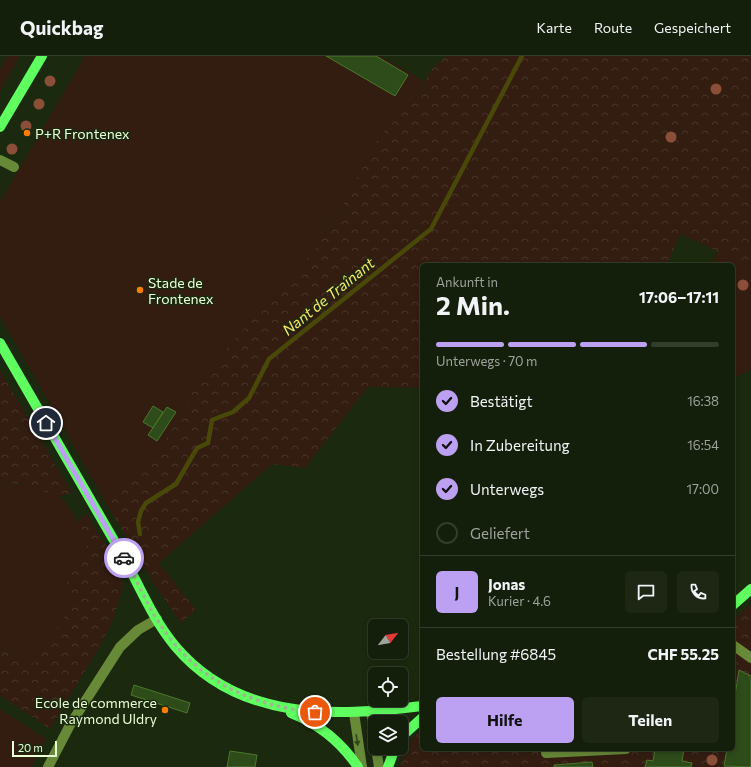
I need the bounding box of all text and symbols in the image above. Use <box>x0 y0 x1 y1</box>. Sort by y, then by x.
text: Quickbag <box>20 16 103 39</box>
text: Karte <box>537 19 572 36</box>
text: Route <box>594 19 632 36</box>
text: Gespeichert <box>654 19 731 36</box>
place label: P+R Frontenex <box>35 125 130 142</box>
marker: P+R Frontenex <box>22 128 32 138</box>
water label: Nant de Traînant <box>278 253 378 339</box>
place label: Stade de Frontenex <box>148 274 214 307</box>
text: Ankunft in <box>436 274 498 290</box>
marker: Stade de Frontenex <box>135 285 145 295</box>
text: 17:06–17:11 <box>639 288 719 306</box>
text: 2 Min. <box>436 289 510 320</box>
text: Unterwegs · 70 m <box>436 353 537 369</box>
icon: check <box>436 390 458 412</box>
text: Bestätigt <box>470 392 533 410</box>
text: 16:38 <box>687 393 719 409</box>
pin <box>29 406 63 440</box>
icon: home <box>35 412 57 434</box>
icon: check <box>436 434 458 456</box>
text: In Zubereitung <box>470 436 570 454</box>
text: 16:54 <box>687 437 719 453</box>
icon: check <box>436 478 458 500</box>
text: Unterwegs <box>470 480 544 498</box>
text: 17:00 <box>687 481 719 497</box>
text: Geliefert <box>470 524 530 542</box>
courier <box>104 538 144 578</box>
icon: car <box>113 547 135 569</box>
button: chat <box>625 571 667 613</box>
button: phone <box>677 571 719 613</box>
text: Jonas <box>488 575 525 593</box>
text: J <box>455 583 459 601</box>
text: Kurier · 4.6 <box>488 593 551 609</box>
north arrow <box>368 619 408 659</box>
map controls <box>368 619 408 755</box>
text: Bestellung #6845 <box>436 645 556 663</box>
text: CHF 55.25 <box>647 645 719 663</box>
button: locate <box>368 667 408 707</box>
place label: Ecole de commerce Raymond Uldry <box>35 694 157 727</box>
pin <box>298 695 332 729</box>
button: Hilfe <box>436 697 574 743</box>
button: Teilen <box>582 697 719 743</box>
icon: bag <box>304 701 326 723</box>
marker: Ecole de commerce Raymond Uldry <box>160 705 170 715</box>
button: layers <box>368 715 408 755</box>
one-way arrow <box>354 734 360 746</box>
scale bar <box>12 739 57 758</box>
text: 20 m <box>18 741 43 754</box>

